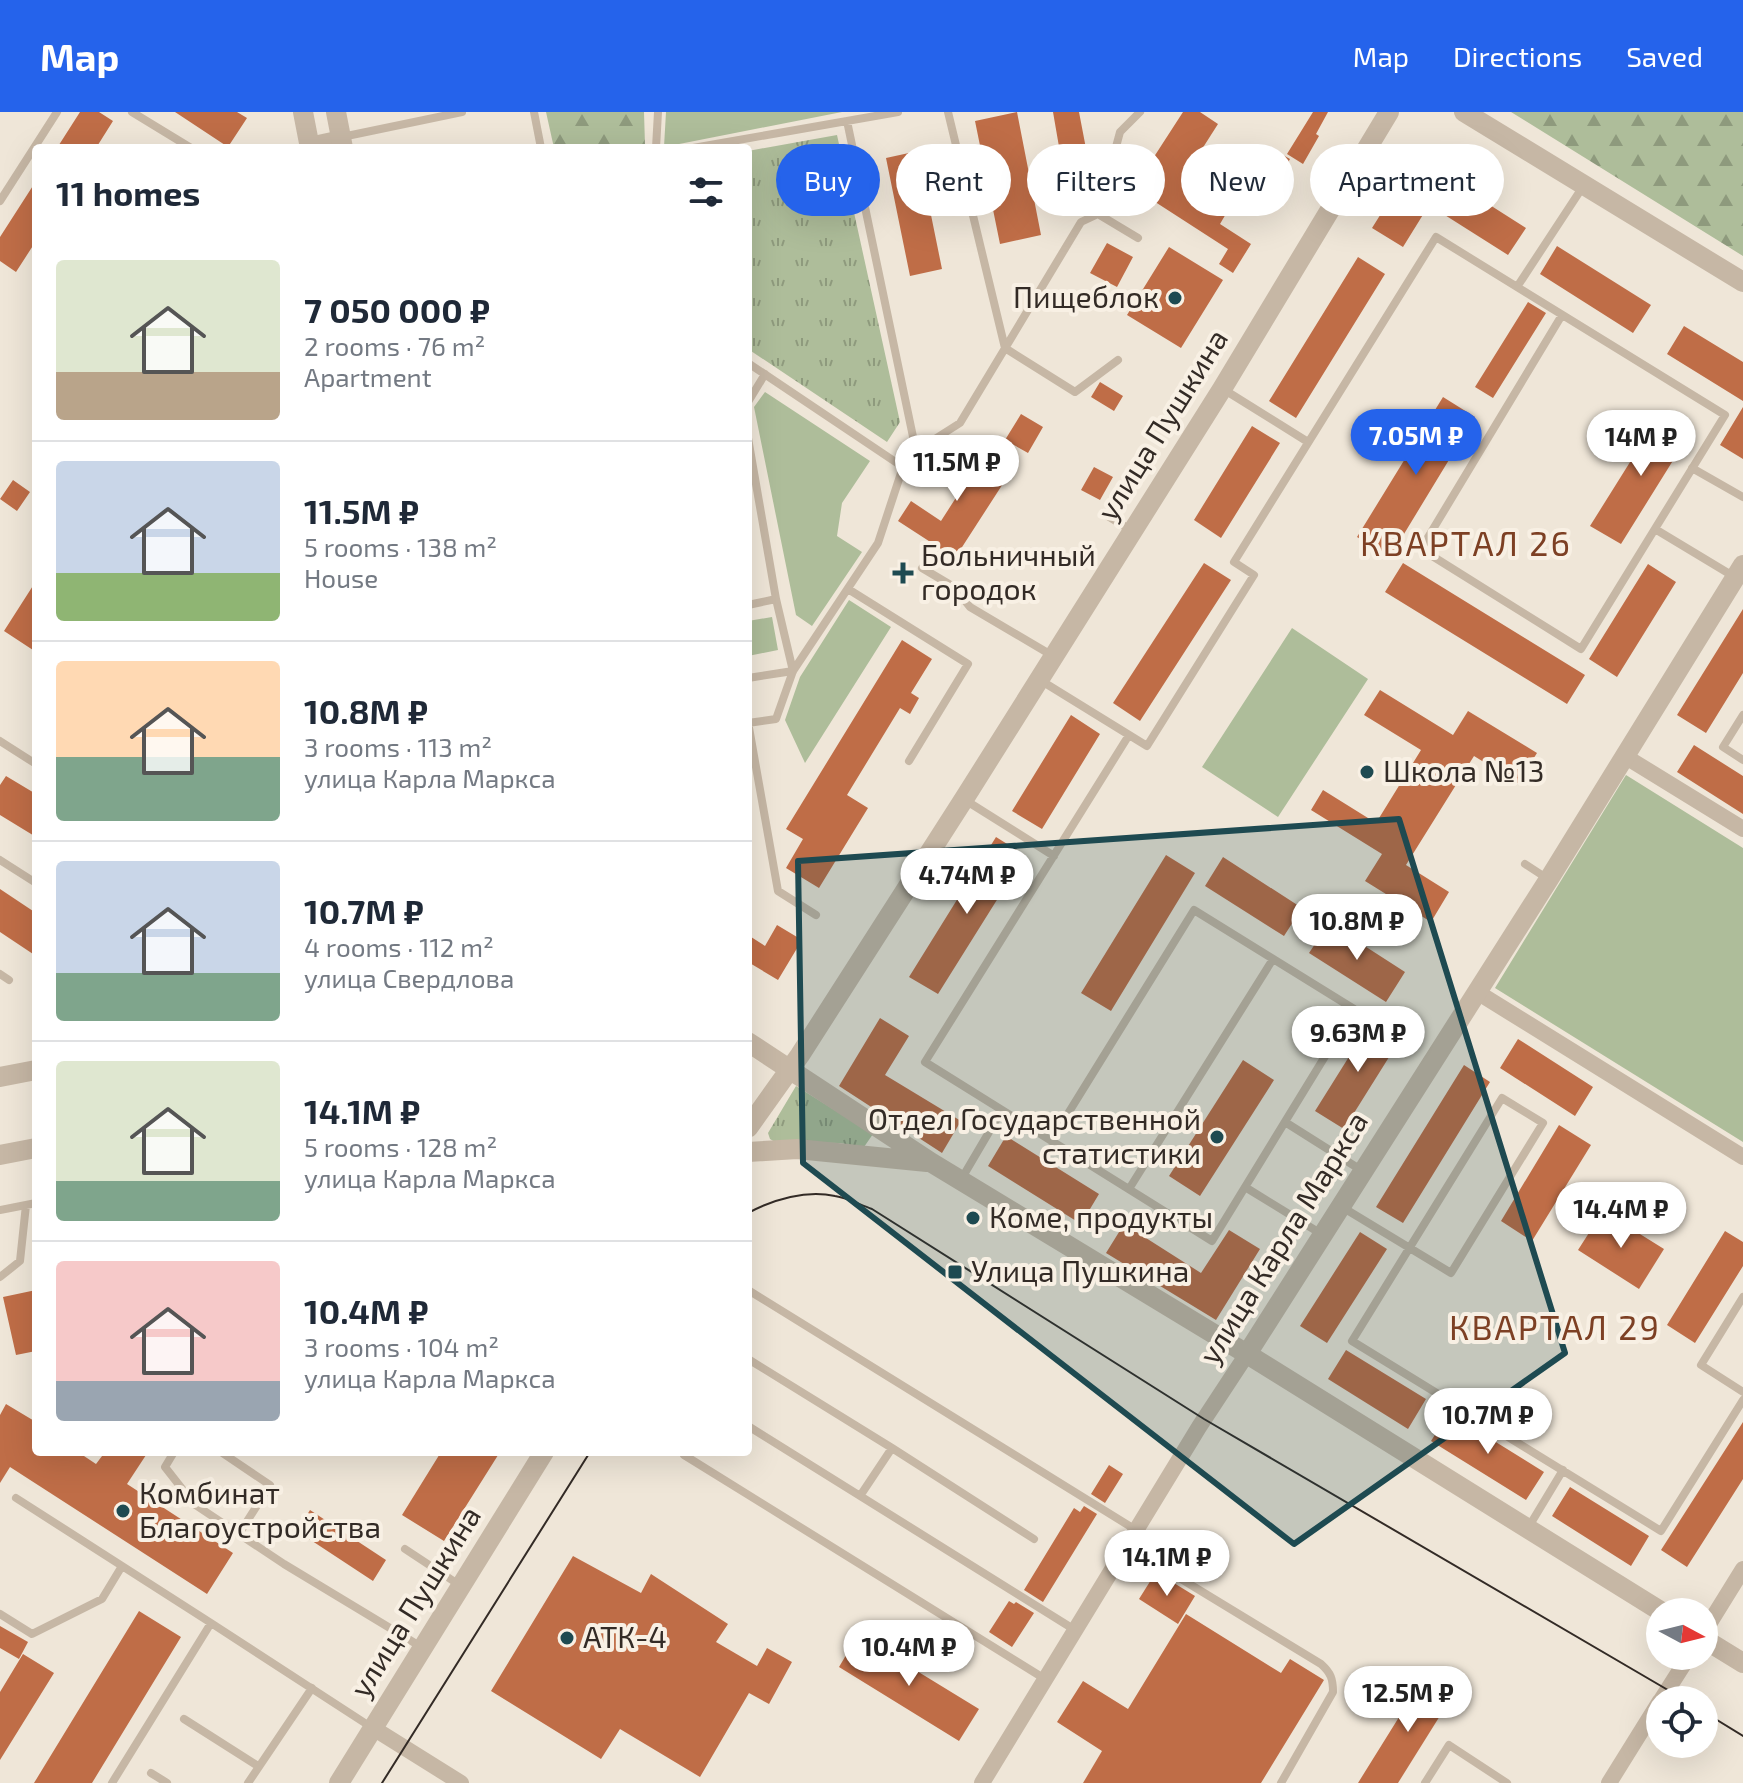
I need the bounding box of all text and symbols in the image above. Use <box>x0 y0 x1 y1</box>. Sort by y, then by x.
text: Map <box>40 33 119 79</box>
text: Map <box>1353 39 1409 73</box>
text: Directions <box>1453 39 1582 73</box>
text: Saved <box>1626 39 1703 73</box>
chip: Buy <box>776 144 880 216</box>
chip: Rent <box>896 144 1011 216</box>
chip: Filters <box>1027 144 1165 216</box>
chip: New <box>1181 144 1294 216</box>
chip: Apartment <box>1310 144 1504 216</box>
icon: filters <box>684 170 728 214</box>
text: 11 homes <box>56 172 200 213</box>
place label: Пищеблок <box>1013 278 1159 314</box>
text: 7 050 000 ₽ <box>304 289 490 330</box>
marker: Пищеблок <box>1166 289 1184 307</box>
icon: home <box>120 292 216 388</box>
street label: улица Пушкина <box>1088 322 1235 527</box>
text: 2 rooms · 76 m² <box>304 330 485 361</box>
text: Apartment <box>304 361 432 392</box>
pin: 7.05M ₽ <box>1342 409 1490 477</box>
pin: 14M ₽ <box>1585 410 1697 478</box>
text: 7.05M ₽ <box>1369 419 1463 450</box>
text: 14M ₽ <box>1605 420 1677 451</box>
pin: 11.5M ₽ <box>883 435 1031 503</box>
text: 11.5M ₽ <box>913 445 1001 476</box>
text: 11.5M ₽ <box>304 490 419 531</box>
icon: home <box>120 493 216 589</box>
district label: КВАРТАЛ 26 <box>1360 522 1572 563</box>
text: 5 rooms · 138 m² <box>304 531 497 562</box>
place label: Больничный городок <box>921 536 1096 606</box>
text: House <box>304 562 378 593</box>
marker: Больничный городок <box>892 562 914 584</box>
text: 10.8M ₽ <box>304 690 428 731</box>
icon: home <box>120 693 216 789</box>
text: 3 rooms · 113 m² <box>304 731 492 762</box>
place label: Школа №13 <box>1383 752 1545 788</box>
text: улица Карла Маркса <box>304 762 556 793</box>
marker: Школа №13 <box>1358 763 1376 781</box>
pin: 4.74M ₽ <box>893 848 1041 916</box>
text: 4.74M ₽ <box>918 858 1016 889</box>
text: 10.7M ₽ <box>304 890 424 931</box>
icon: home <box>120 893 216 989</box>
pin: 10.8M ₽ <box>1283 894 1431 962</box>
text: 10.8M ₽ <box>1310 904 1404 935</box>
text: 4 rooms · 112 m² <box>304 931 494 962</box>
text: улица Свердлова <box>304 962 514 993</box>
pin: 9.63M ₽ <box>1284 1006 1432 1074</box>
text: 9.63M ₽ <box>1310 1016 1406 1047</box>
text: 14.1M ₽ <box>304 1090 420 1131</box>
icon: home <box>120 1093 216 1189</box>
place label: Отдел Государственной статистики <box>868 1100 1201 1170</box>
street label: улица Карла Маркса <box>1190 1104 1375 1370</box>
marker: Отдел Государственной статистики <box>1208 1128 1226 1146</box>
text: 5 rooms · 128 m² <box>304 1131 497 1162</box>
text: улица Карла Маркса <box>304 1162 556 1193</box>
pin: 14.4M ₽ <box>1547 1182 1695 1250</box>
text: 14.4M ₽ <box>1573 1192 1669 1223</box>
place label: Коме, продукты <box>989 1198 1213 1235</box>
marker: Коме, продукты <box>964 1209 982 1227</box>
place label: Улица Пушкина <box>971 1252 1189 1289</box>
marker: Улица Пушкина <box>946 1263 964 1281</box>
text: 10.4M ₽ <box>304 1290 429 1331</box>
icon: home <box>120 1293 216 1389</box>
district label: КВАРТАЛ 29 <box>1449 1306 1661 1347</box>
text: 3 rooms · 104 m² <box>304 1331 499 1362</box>
text: улица Карла Маркса <box>304 1362 556 1393</box>
pin: 10.7M ₽ <box>1414 1388 1562 1456</box>
text: 10.7M ₽ <box>1442 1398 1534 1429</box>
place label: Комбинат Благоустройства <box>139 1474 381 1545</box>
street label: улица Пушкина <box>341 1499 488 1704</box>
marker: Комбинат Благоустройства <box>114 1502 132 1520</box>
pin: 14.1M ₽ <box>1093 1530 1241 1598</box>
text: 14.1M ₽ <box>1122 1540 1212 1571</box>
north arrow <box>1646 1598 1718 1670</box>
map controls <box>1646 1598 1718 1758</box>
place label: АТК-4 <box>583 1618 667 1654</box>
pin: 10.4M ₽ <box>835 1620 983 1688</box>
marker: АТК-4 <box>558 1629 576 1647</box>
text: 10.4M ₽ <box>861 1630 957 1661</box>
pin: 12.5M ₽ <box>1334 1666 1482 1734</box>
text: 12.5M ₽ <box>1362 1676 1454 1707</box>
button: locate <box>1646 1686 1718 1758</box>

